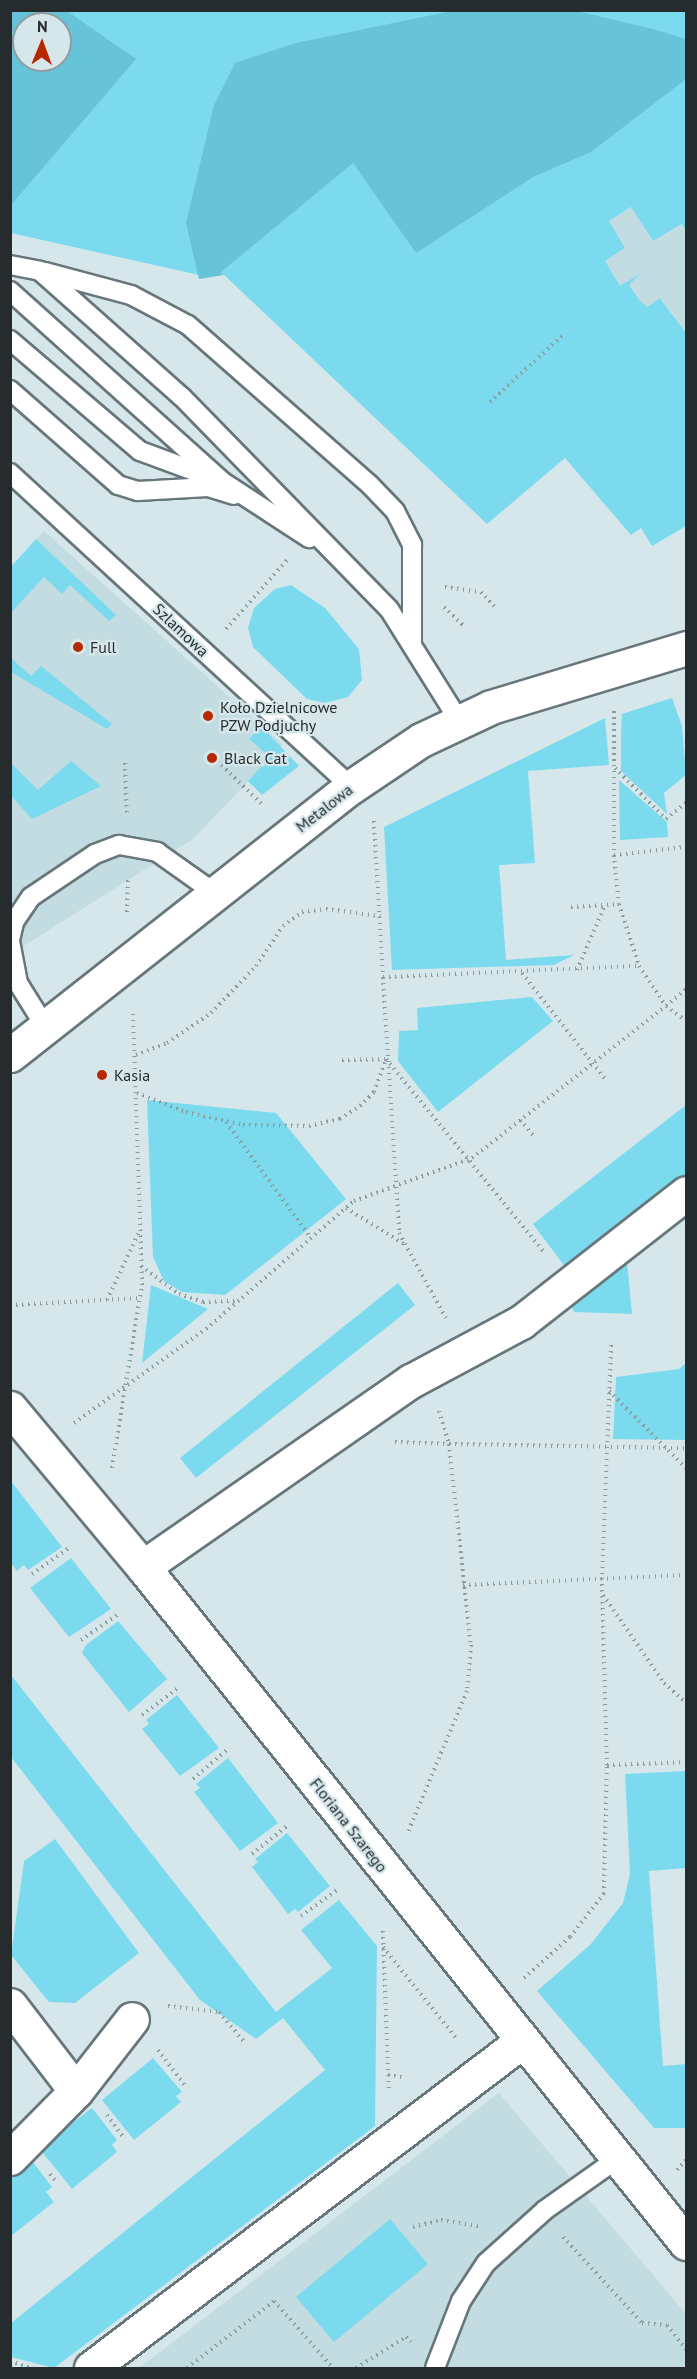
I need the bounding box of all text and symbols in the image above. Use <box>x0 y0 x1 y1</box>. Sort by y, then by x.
north arrow <box>12 12 72 72</box>
text: N <box>37 16 48 36</box>
street label: Szlamowa <box>149 599 213 661</box>
place label: Full <box>90 637 116 657</box>
marker: Full <box>71 640 85 654</box>
place label: Koło Dzielnicowe PZW Podjuchy <box>220 697 337 735</box>
marker: Koło Dzielnicowe PZW Podjuchy <box>201 709 215 723</box>
place label: Black Cat <box>224 748 287 768</box>
marker: Black Cat <box>205 751 219 765</box>
street label: Metalowa <box>292 780 356 836</box>
place label: Kasia <box>114 1065 150 1085</box>
marker: Kasia <box>95 1068 109 1082</box>
street label: Floriana Szarego <box>306 1774 392 1876</box>

